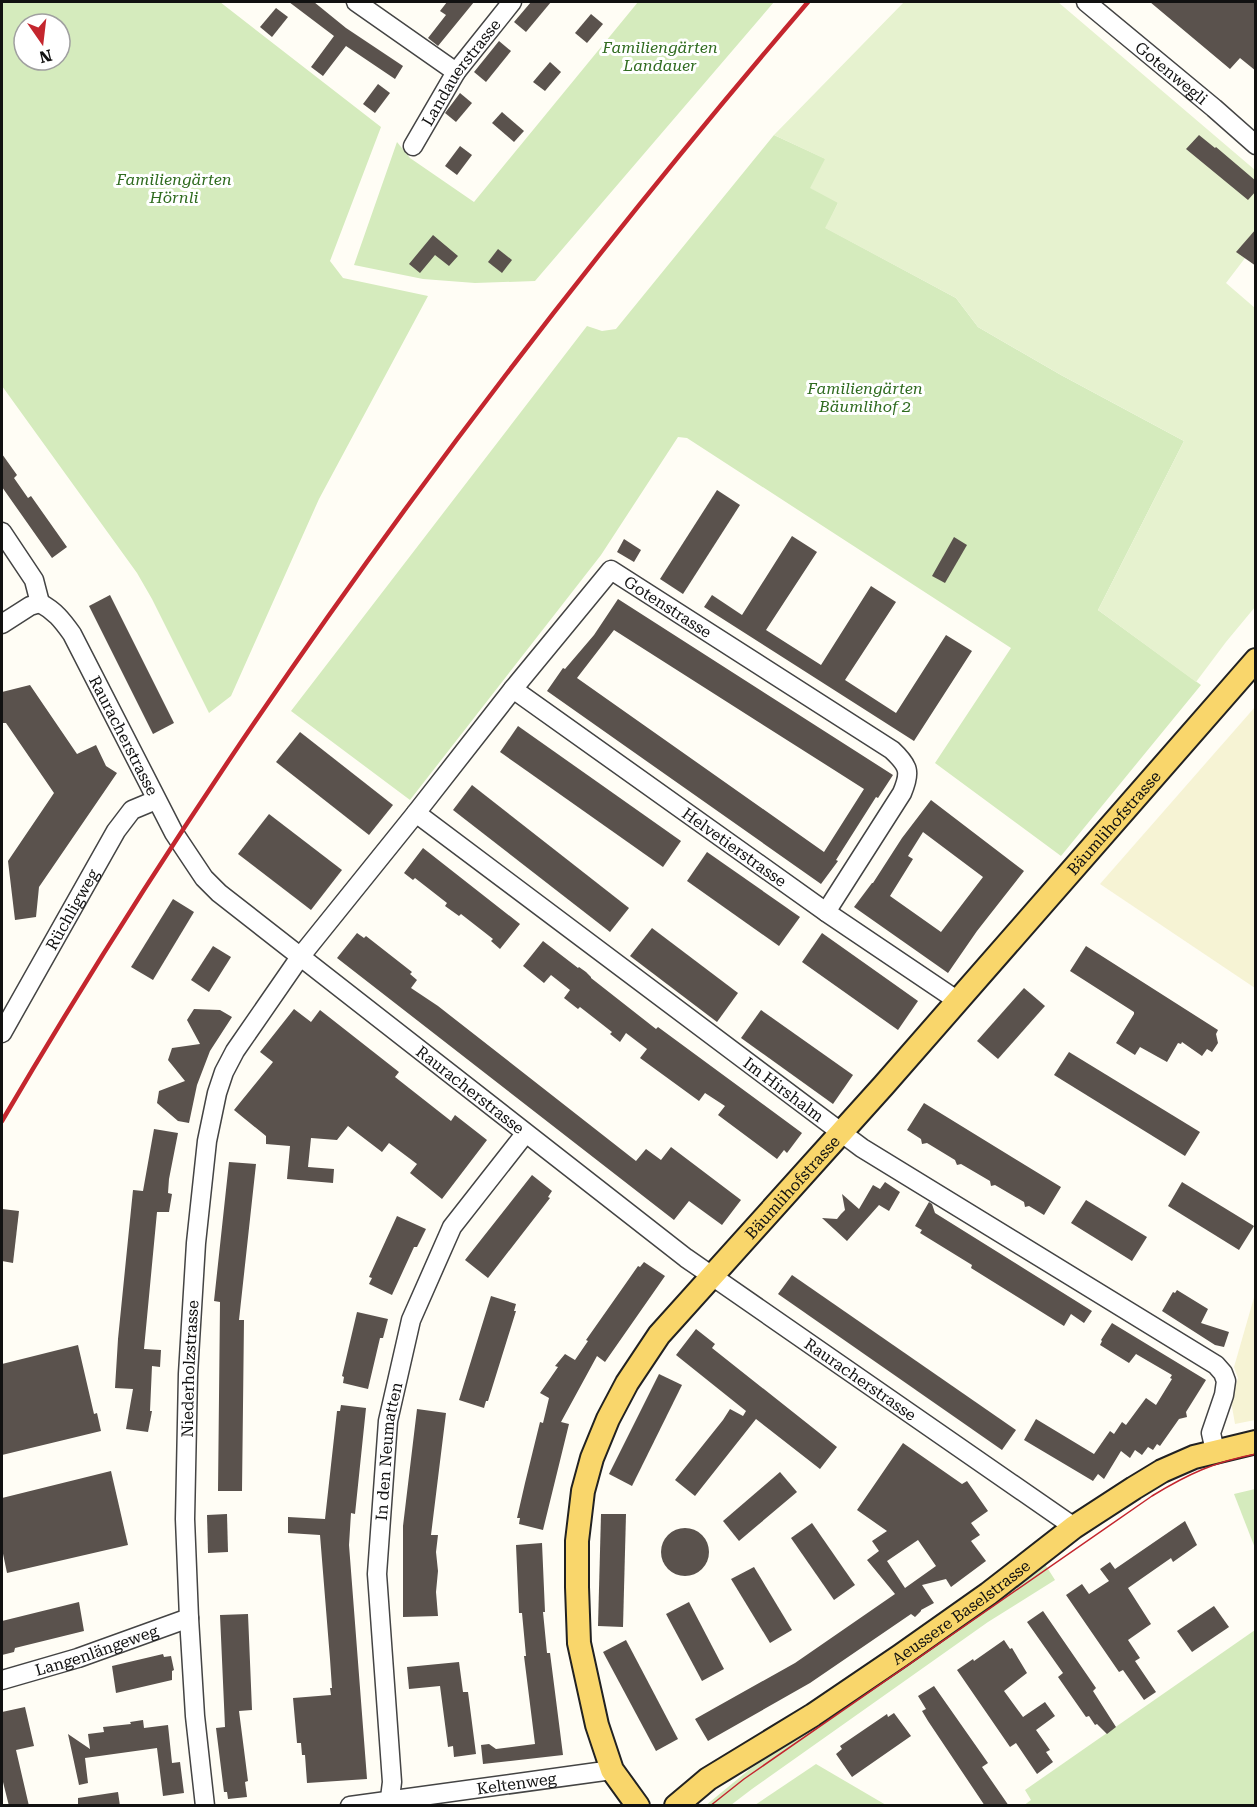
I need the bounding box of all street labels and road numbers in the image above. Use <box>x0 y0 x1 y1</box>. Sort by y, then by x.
street label: Landauerstrasse <box>418 15 505 129</box>
street label: Gotenwegli <box>1131 38 1211 109</box>
street label: Gotenstrasse <box>620 572 715 642</box>
street label: Rauracherstrasse <box>85 673 162 799</box>
street label: Bäumlihofstrasse <box>1063 767 1165 879</box>
street label: Helvetierstrasse <box>678 804 790 891</box>
street label: Rüchligweg <box>42 865 103 953</box>
street label: Rauracherstrasse <box>412 1042 528 1138</box>
street label: Im Hirshalm <box>739 1053 828 1126</box>
street label: Bäumlihofstrasse <box>741 1132 844 1243</box>
street label: Niederholzstrasse <box>178 1299 203 1438</box>
street label: Rauracherstrasse <box>801 1334 920 1425</box>
street label: In den Neumatten <box>372 1380 407 1521</box>
street label: Aeussere Baselstrasse <box>888 1556 1034 1669</box>
street label: Langenlängeweg <box>33 1621 161 1680</box>
street label: Keltenweg <box>475 1769 559 1799</box>

